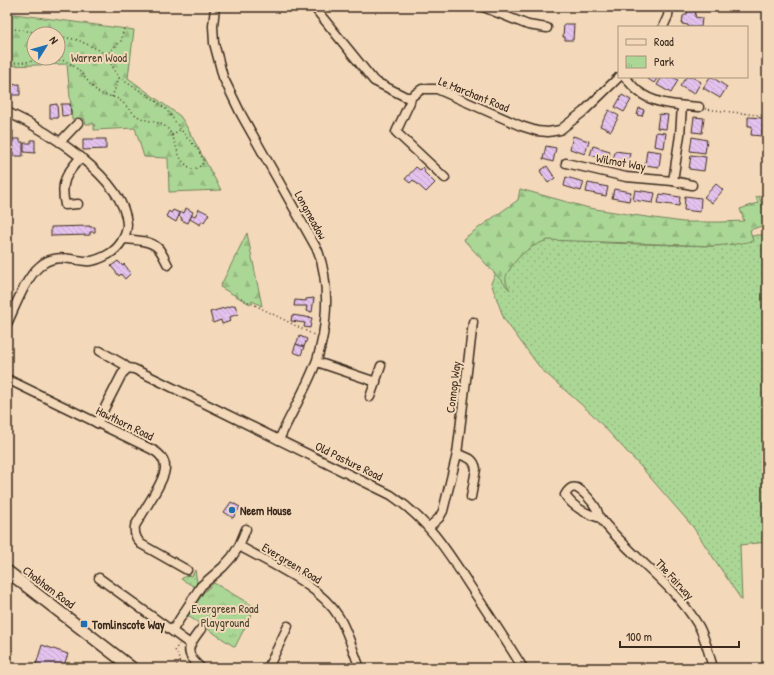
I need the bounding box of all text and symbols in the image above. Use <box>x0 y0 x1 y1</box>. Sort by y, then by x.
north arrow <box>26 26 66 66</box>
legend <box>618 26 748 78</box>
text: N <box>47 33 61 47</box>
text: Road <box>654 33 674 50</box>
park label: Warren Wood <box>71 49 127 66</box>
text: Park <box>654 53 674 70</box>
street label: Le Marchant Road <box>436 72 512 116</box>
street label: Wilmot Way <box>595 149 647 175</box>
street label: Longmeadow <box>291 188 331 243</box>
street label: Connop Way <box>441 360 465 414</box>
street label: Hawthorn Road <box>93 402 157 444</box>
street label: Old Pasture Road <box>312 437 386 485</box>
place label: Neem House <box>240 502 292 519</box>
marker: Neem House <box>227 505 237 515</box>
street label: Evergreen Road <box>259 538 325 588</box>
street label: The Fairway <box>652 555 698 603</box>
street label: Chobham Road <box>19 562 79 613</box>
park label: Evergreen Road Playground <box>192 600 259 631</box>
place label: Tomlinscote Way <box>91 616 165 634</box>
marker: Tomlinscote Way <box>79 619 89 629</box>
scale bar <box>620 623 739 649</box>
text: 100 m <box>626 628 652 645</box>

